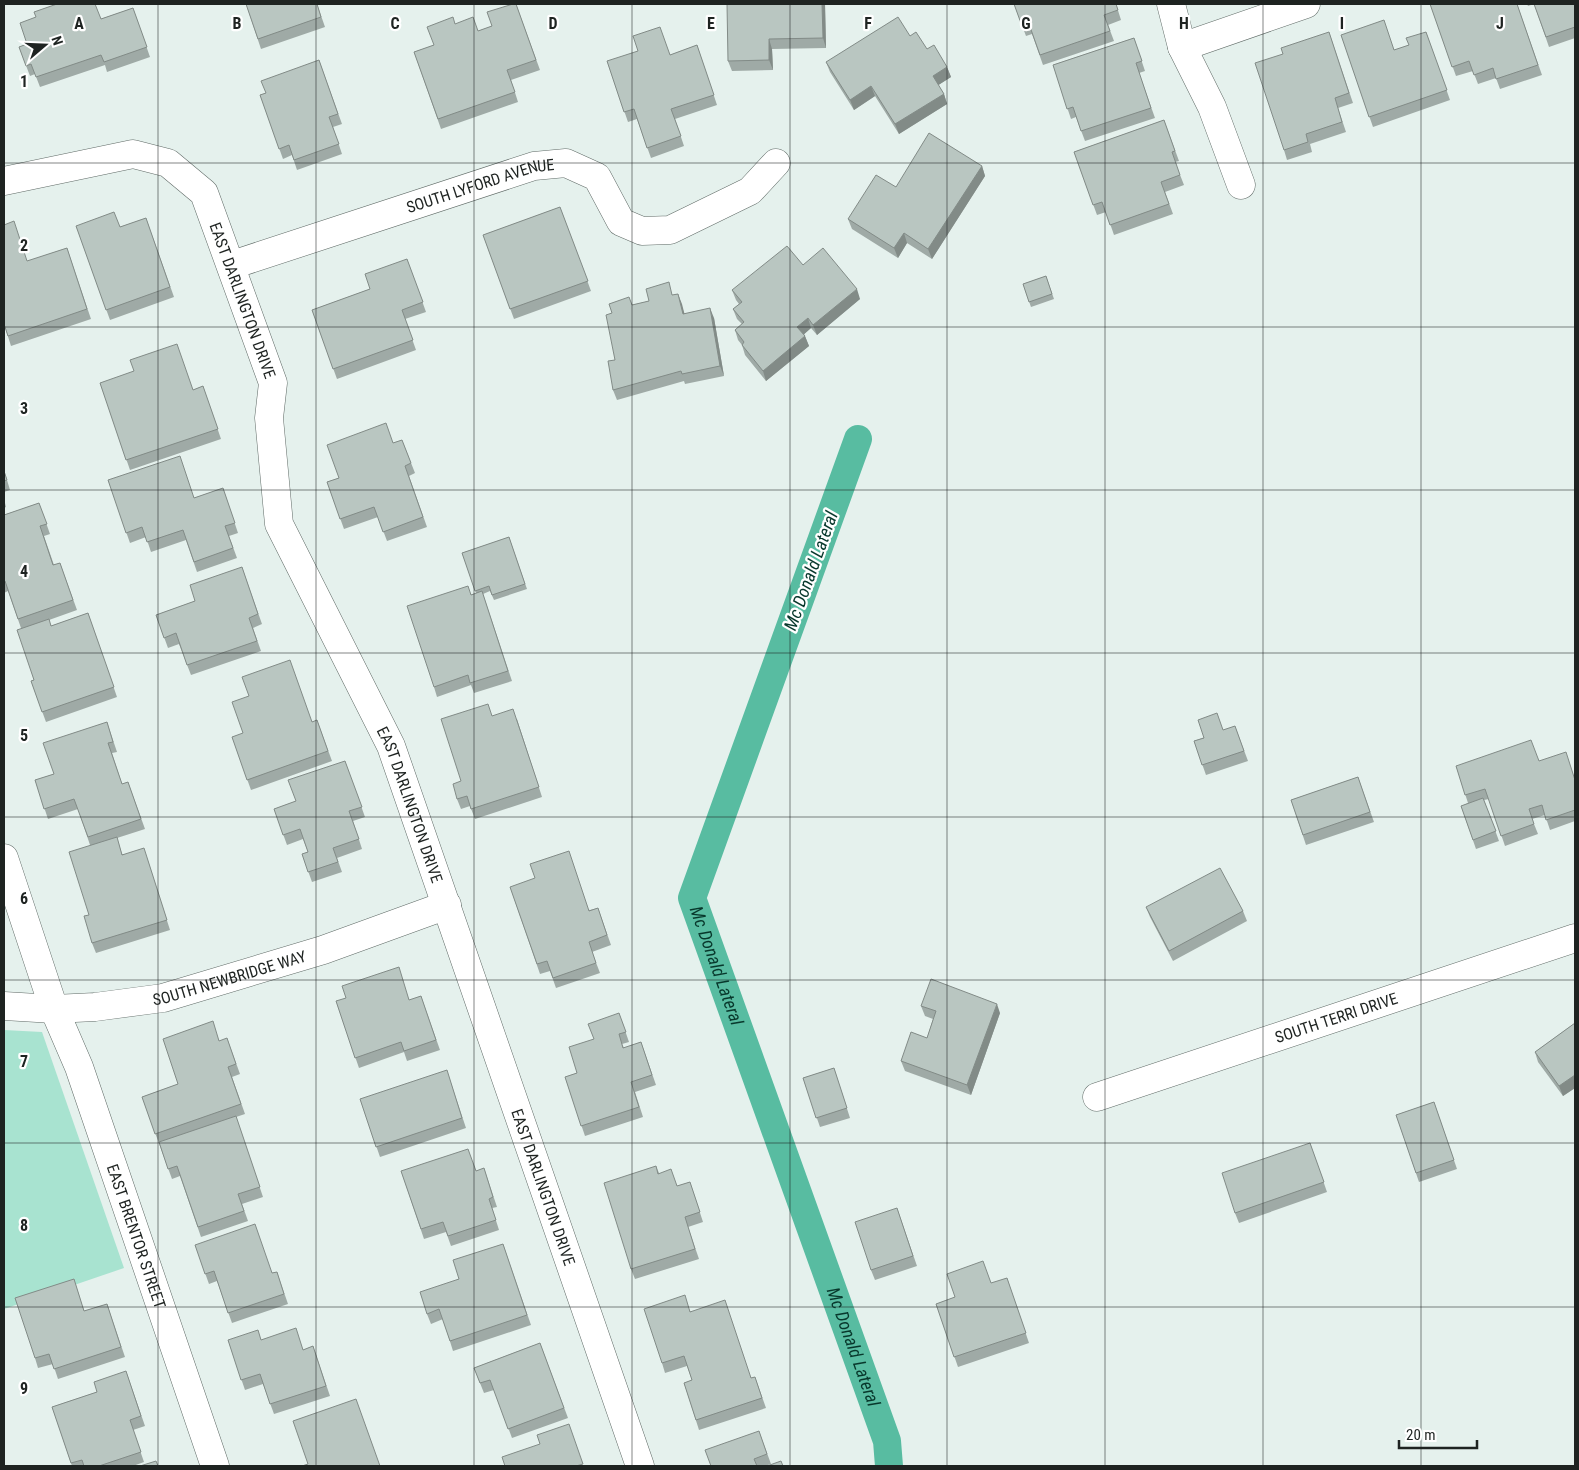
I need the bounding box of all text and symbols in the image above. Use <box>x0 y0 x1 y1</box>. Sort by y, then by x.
text: A <box>74 14 84 33</box>
text: B <box>233 14 242 33</box>
text: C <box>390 14 400 33</box>
text: D <box>548 14 558 33</box>
text: E <box>707 14 715 33</box>
text: F <box>864 14 872 33</box>
text: G <box>1021 14 1031 33</box>
text: H <box>1179 14 1189 33</box>
text: I <box>1340 14 1344 33</box>
text: J <box>1496 14 1504 33</box>
north arrow <box>20 20 70 70</box>
text: N <box>48 34 66 47</box>
text: 1 <box>20 72 28 91</box>
street label: SOUTH LYFORD AVENUE <box>404 155 555 217</box>
street label: EAST DARLINGTON DRIVE <box>205 220 280 381</box>
text: 2 <box>20 236 28 255</box>
text: 3 <box>20 399 28 418</box>
water label: Mc Donald Lateral <box>779 508 842 633</box>
text: 4 <box>20 562 28 581</box>
street label: EAST DARLINGTON DRIVE <box>373 723 447 885</box>
text: 5 <box>20 726 28 745</box>
text: 6 <box>20 889 28 908</box>
water label: Mc Donald Lateral <box>686 903 748 1029</box>
street label: SOUTH NEWBRIDGE WAY <box>152 946 309 1009</box>
street label: SOUTH TERRI DRIVE <box>1273 989 1400 1047</box>
text: 7 <box>20 1052 28 1071</box>
street label: EAST DARLINGTON DRIVE <box>507 1106 579 1268</box>
street label: EAST BRENTOR STREET <box>103 1162 170 1311</box>
text: 8 <box>20 1216 28 1235</box>
water label: Mc Donald Lateral <box>823 1284 885 1410</box>
text: 9 <box>20 1379 28 1398</box>
scale bar <box>1399 1418 1476 1450</box>
text: 20 m <box>1406 1426 1436 1444</box>

